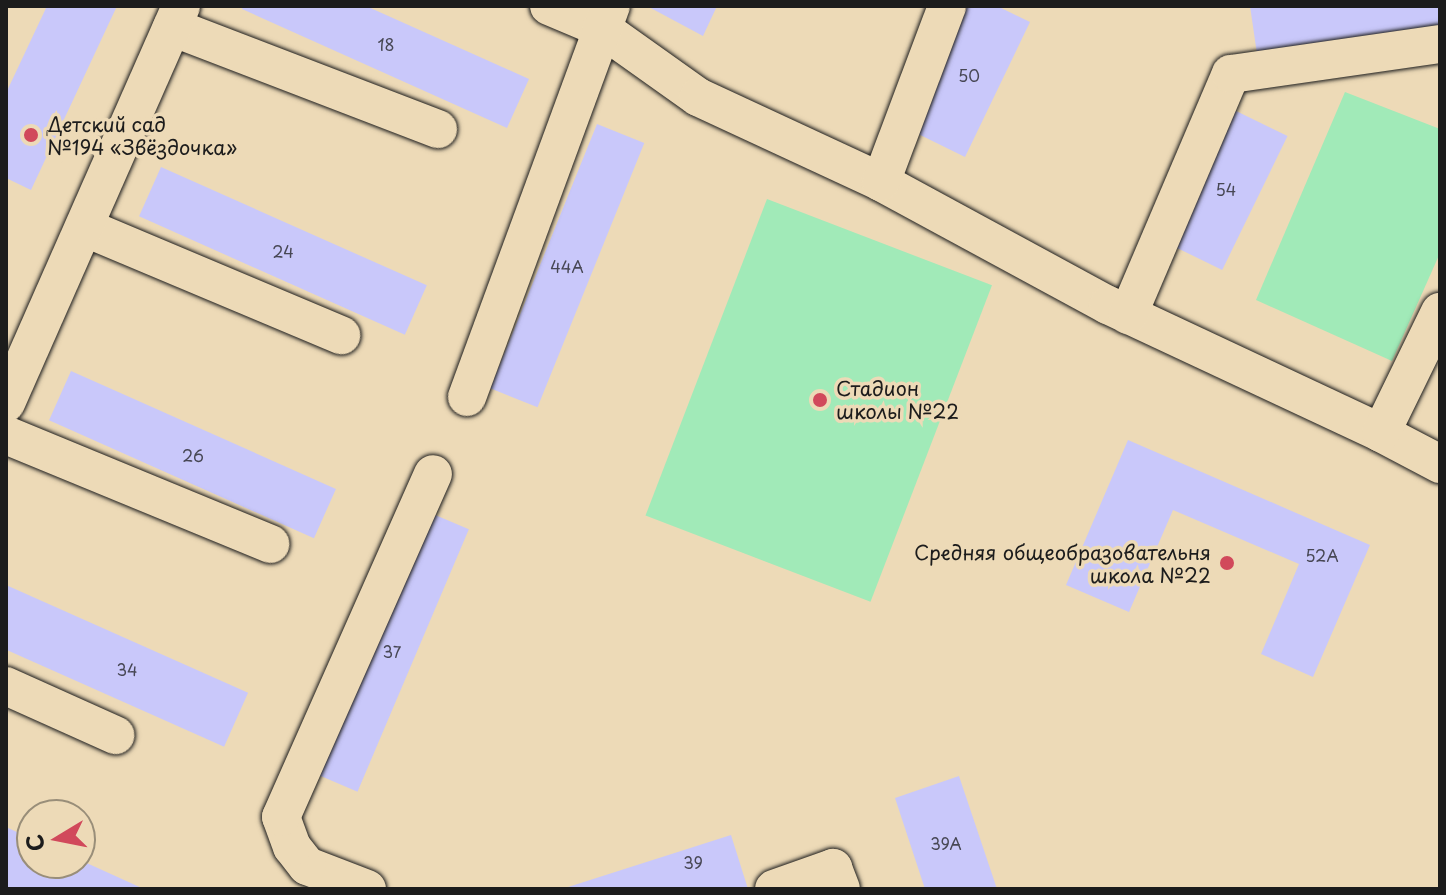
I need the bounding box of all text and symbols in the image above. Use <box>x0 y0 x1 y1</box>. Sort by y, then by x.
house number: 18 <box>377 34 395 54</box>
house number: 50 <box>958 65 980 85</box>
place label: Детский сад №194 «Звёздочка» <box>47 112 239 159</box>
marker: Детский сад №194 «Звёздочка» <box>22 126 40 144</box>
house number: 54 <box>1216 179 1236 199</box>
house number: 24 <box>272 241 294 261</box>
house number: 44А <box>550 256 584 276</box>
place label: Стадион школы №22 <box>836 376 960 423</box>
marker: Стадион школы №22 <box>811 391 829 409</box>
house number: 26 <box>182 445 204 465</box>
place label: Средняя общеобразовательня школа №22 <box>914 540 1211 587</box>
house number: 52А <box>1305 545 1339 565</box>
marker: Средняя общеобразовательня школа №22 <box>1218 554 1236 572</box>
house number: 37 <box>383 641 401 661</box>
house number: 34 <box>116 659 138 679</box>
north arrow <box>16 799 96 879</box>
text: С <box>16 832 52 854</box>
house number: 39А <box>930 833 962 853</box>
house number: 39 <box>683 852 703 872</box>

